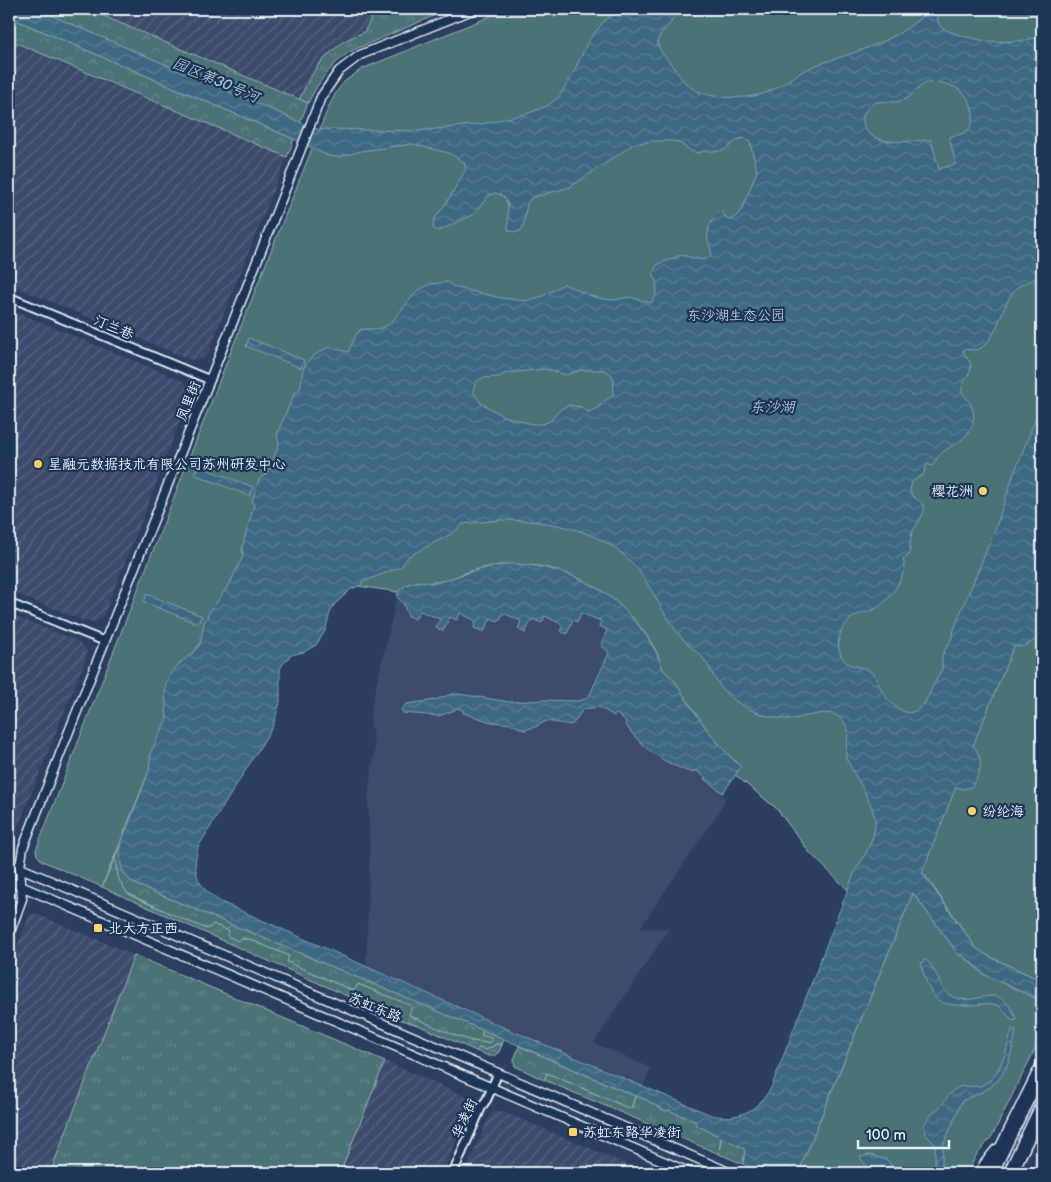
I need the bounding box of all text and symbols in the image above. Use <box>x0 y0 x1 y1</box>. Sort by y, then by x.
water label: 园区第30号河 <box>170 54 265 108</box>
park label: 东沙湖生态公园 <box>687 307 785 324</box>
street label: 汀兰巷 <box>91 311 137 344</box>
street label: 凤里街 <box>173 379 204 424</box>
water label: 东沙湖 <box>749 398 796 417</box>
place label: 星融元数据技术有限公司苏州研发中心 <box>48 456 286 473</box>
marker: 星融元数据技术有限公司苏州研发中心 <box>32 458 44 470</box>
place label: 樱花洲 <box>931 483 973 500</box>
marker: 樱花洲 <box>977 485 989 497</box>
place label: 纷纶海 <box>982 803 1024 820</box>
marker: 纷纶海 <box>966 805 978 817</box>
place label: 北大方正西 <box>108 920 178 937</box>
marker: 北大方正西 <box>92 922 104 934</box>
street label: 苏虹东路 <box>346 989 404 1026</box>
street label: 华凌街 <box>448 1096 481 1141</box>
scale bar <box>858 1117 950 1149</box>
place label: 苏虹东路华凌街 <box>583 1124 681 1141</box>
marker: 苏虹东路华凌街 <box>567 1126 579 1138</box>
text: 100 m <box>866 1126 906 1145</box>

